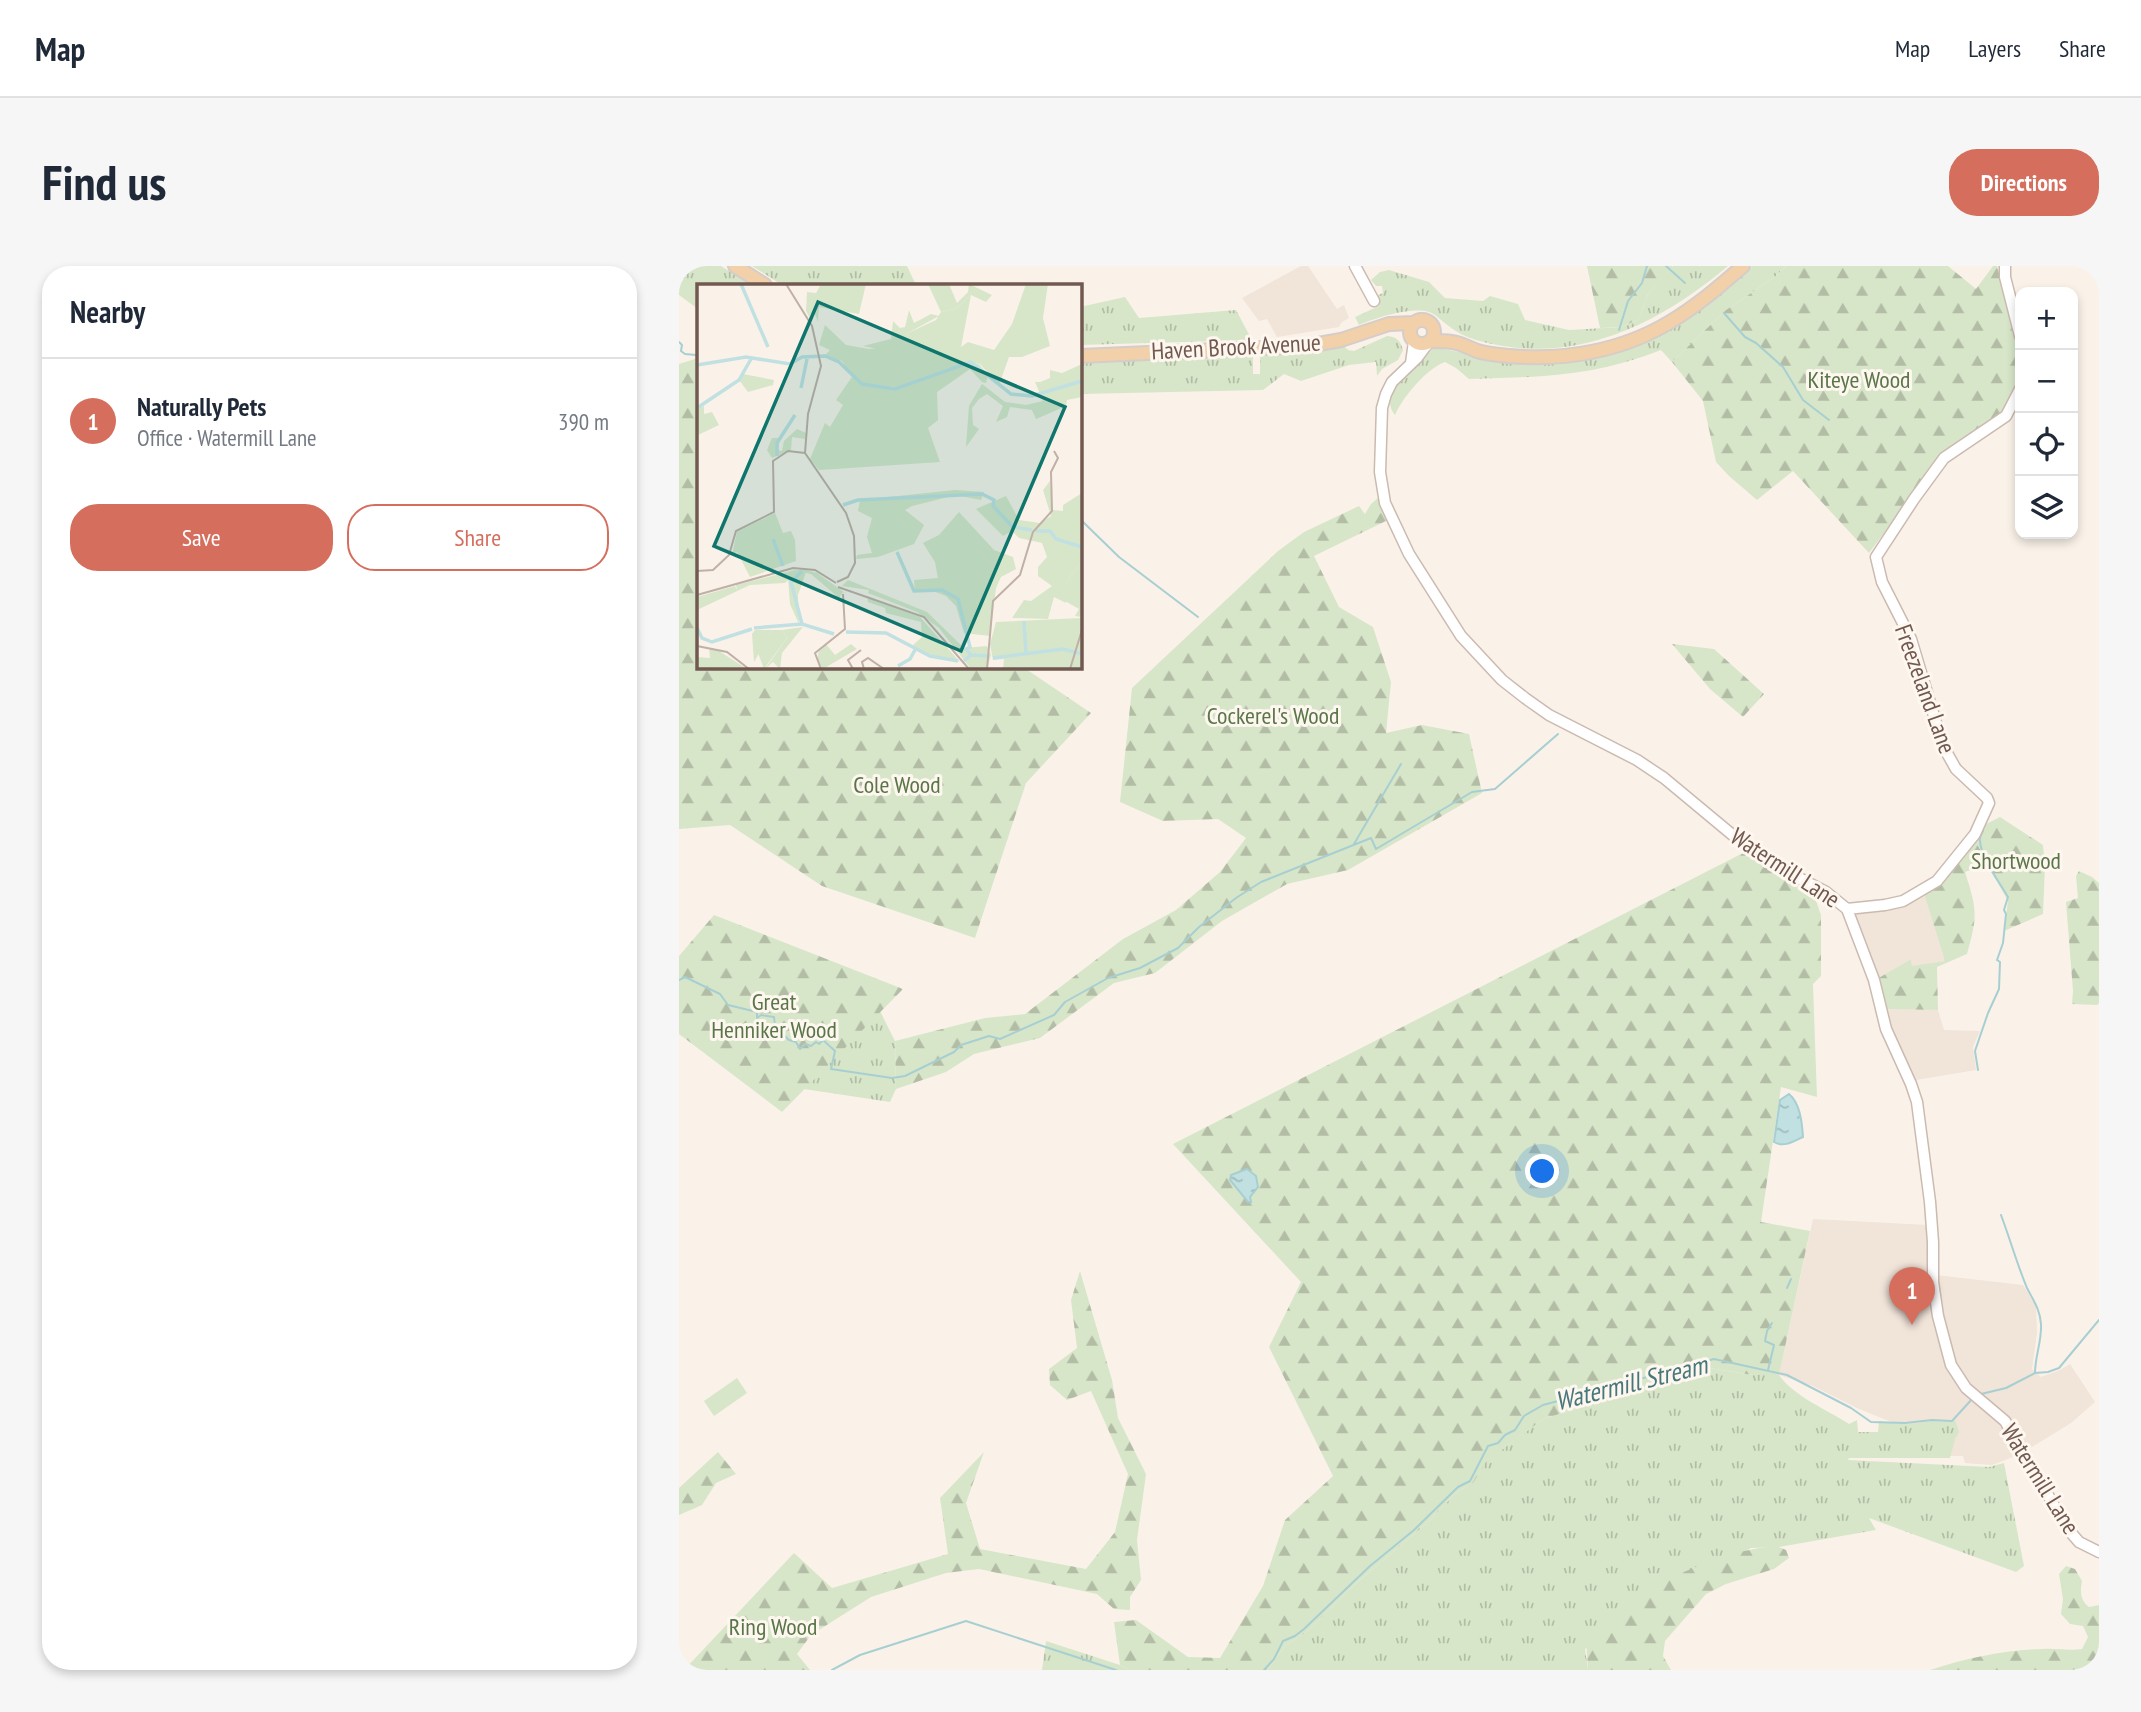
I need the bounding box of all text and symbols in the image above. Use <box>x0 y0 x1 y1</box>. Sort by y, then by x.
text: Map <box>35 27 85 70</box>
text: Map <box>1895 33 1930 64</box>
text: Layers <box>1968 33 2021 64</box>
text: Share <box>2059 33 2106 64</box>
button: Directions <box>1949 149 2099 216</box>
text: Find us <box>42 150 166 214</box>
inset map <box>697 284 1081 668</box>
map controls <box>2015 287 2078 539</box>
button: + <box>2015 287 2078 350</box>
text: Nearby <box>70 292 145 331</box>
street label: Haven Brook Avenue <box>1150 327 1322 366</box>
button: − <box>2015 350 2078 413</box>
park label: Kiteye Wood <box>1808 364 1910 395</box>
text: Naturally Pets <box>137 390 266 423</box>
text: 1 <box>88 407 99 436</box>
text: 390 m <box>558 407 609 436</box>
button: locate <box>2015 413 2078 476</box>
text: Office · Watermill Lane <box>137 423 317 452</box>
button: layers <box>2015 476 2078 539</box>
button: Save <box>70 504 333 571</box>
button: Share <box>347 504 609 571</box>
street label: Freezeland Lane <box>1888 620 1963 758</box>
park label: Cockerel's Wood <box>1207 700 1339 731</box>
park label: Cole Wood <box>853 769 941 800</box>
street label: Watermill Lane <box>1725 821 1846 915</box>
park label: Shortwood <box>1971 845 2061 876</box>
park label: Great Henniker Wood <box>711 986 837 1045</box>
your location <box>1525 1154 1559 1188</box>
pin: 1 <box>1889 1267 1935 1325</box>
water label: Watermill Stream <box>1551 1347 1712 1417</box>
street label: Watermill Lane <box>1994 1418 2087 1540</box>
park label: Ring Wood <box>729 1611 817 1642</box>

